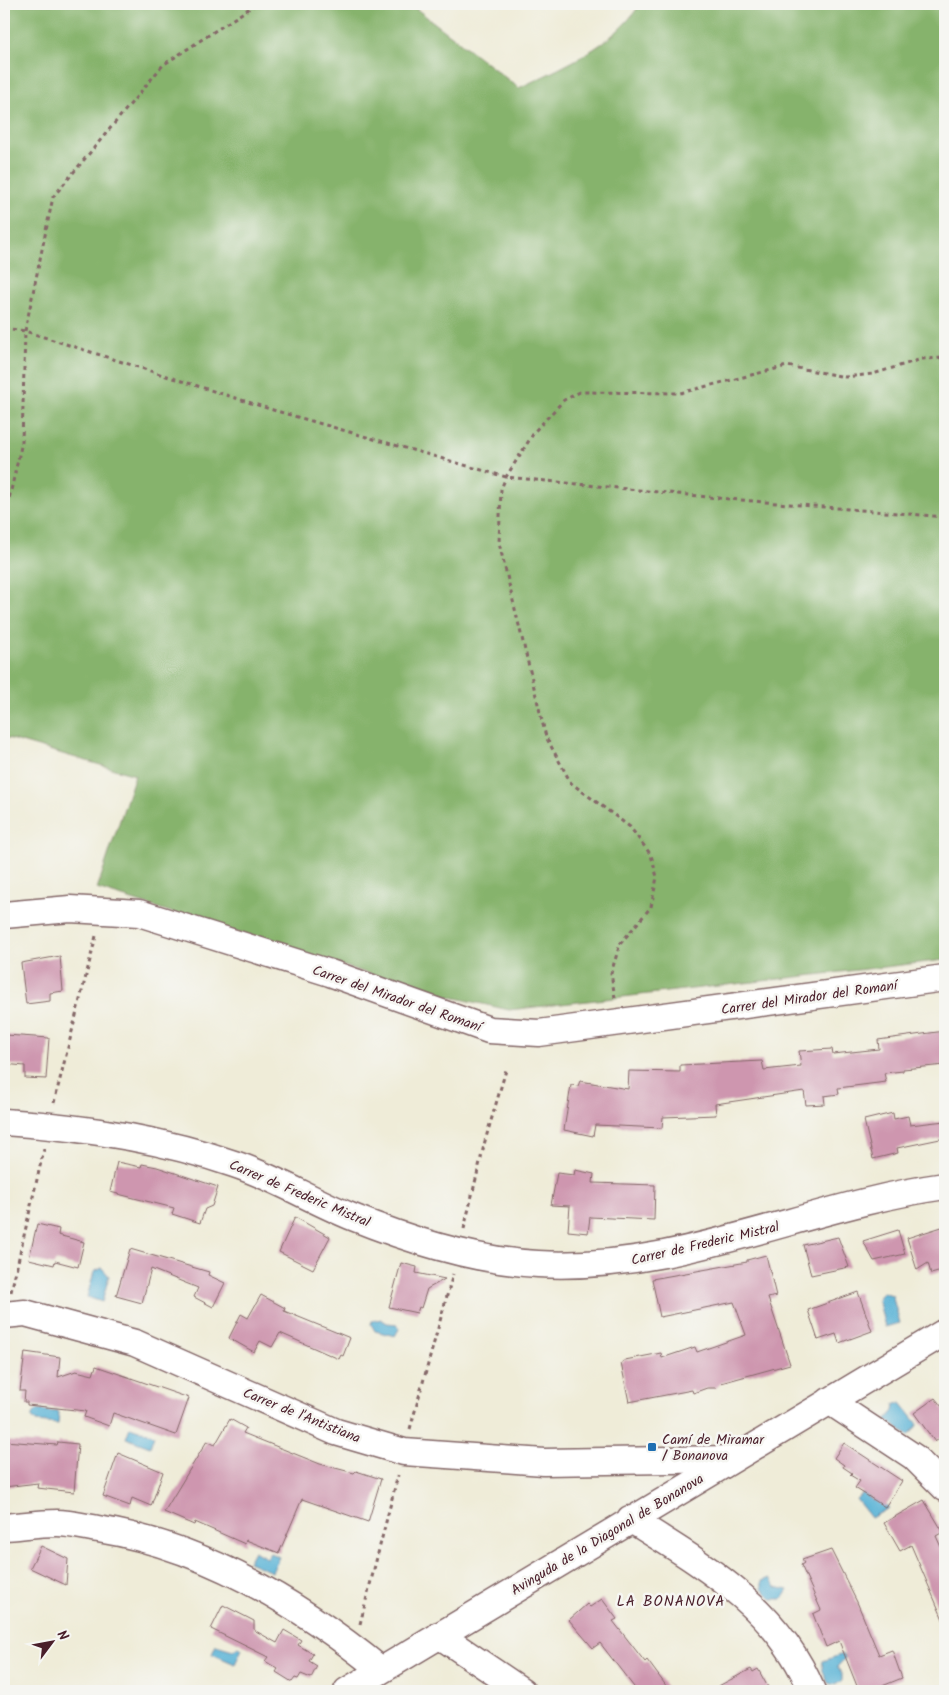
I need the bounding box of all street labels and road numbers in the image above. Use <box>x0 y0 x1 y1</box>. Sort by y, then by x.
street label: Carrer del Mirador del Romaní <box>309 960 487 1039</box>
street label: Carrer del Mirador del Romaní <box>720 974 901 1021</box>
street label: Carrer de Frederic Mistral <box>226 1154 374 1234</box>
street label: Carrer de Frederic Mistral <box>629 1216 782 1272</box>
street label: Carrer de l'Antistiana <box>239 1382 364 1450</box>
street label: Avinguda de la Diagonal de Bonanova <box>507 1468 708 1601</box>

